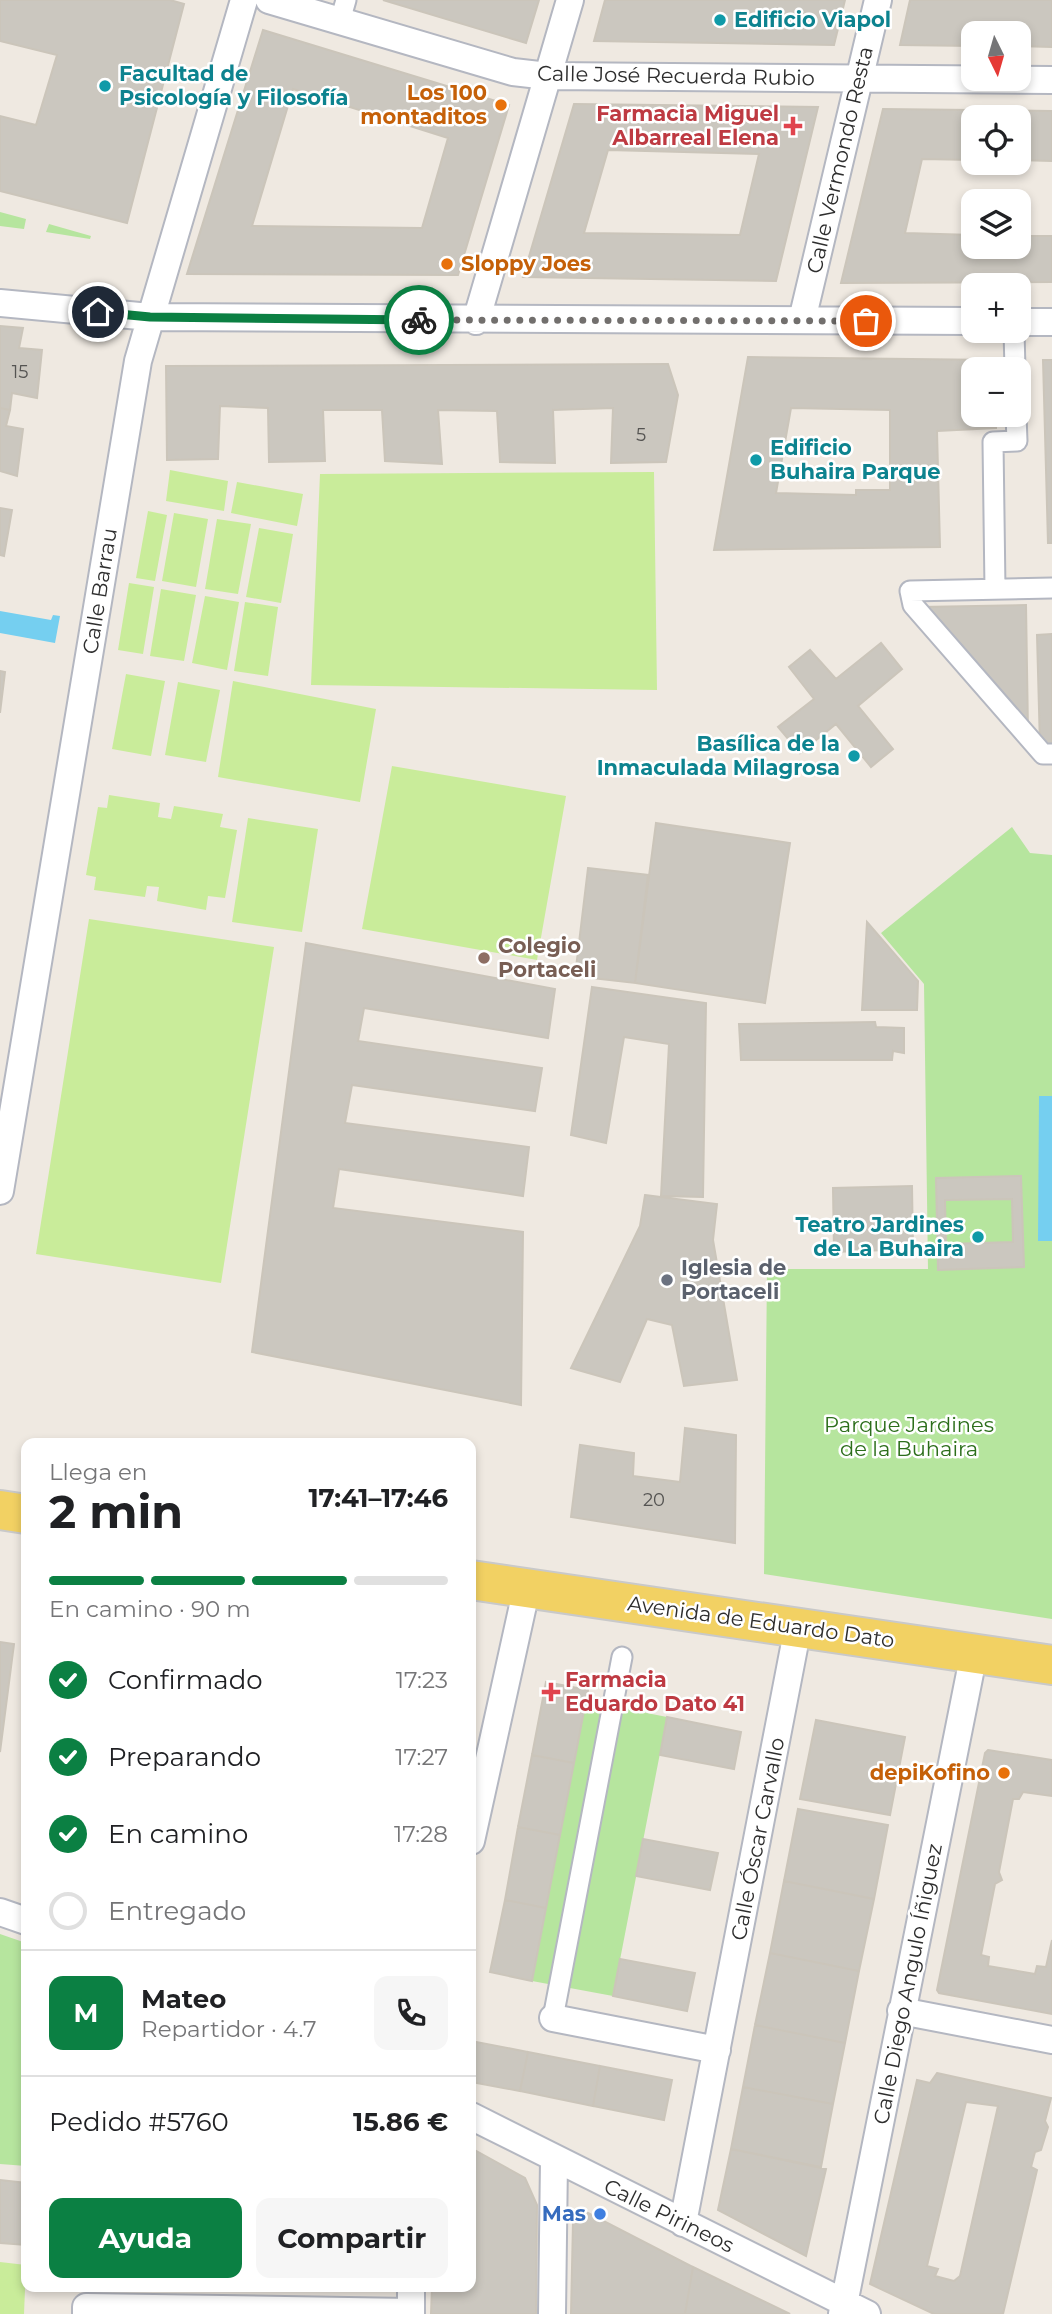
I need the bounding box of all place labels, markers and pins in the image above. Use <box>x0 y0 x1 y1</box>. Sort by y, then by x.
place label: Edificio Viapol <box>734 7 891 32</box>
marker: Edificio Viapol <box>712 12 728 28</box>
place label: Facultad de Psicología y Filosofía <box>119 61 349 110</box>
marker: Facultad de Psicología y Filosofía <box>97 78 113 94</box>
place label: Los 100 montaditos <box>360 80 487 129</box>
marker: Los 100 montaditos <box>493 97 509 113</box>
place label: Farmacia Miguel Albarreal Elena <box>596 101 779 150</box>
marker: Farmacia Miguel Albarreal Elena <box>785 118 801 134</box>
place label: Sloppy Joes <box>461 251 591 276</box>
marker: Sloppy Joes <box>439 256 455 272</box>
pin <box>68 282 128 342</box>
pin <box>836 291 896 351</box>
place label: Edificio Buhaira Parque <box>770 435 940 484</box>
marker: Edificio Buhaira Parque <box>748 452 764 468</box>
place label: Basílica de la Inmaculada Milagrosa <box>597 731 840 780</box>
marker: Basílica de la Inmaculada Milagrosa <box>846 748 862 764</box>
place label: Colegio Portaceli <box>498 933 596 982</box>
marker: Colegio Portaceli <box>476 950 492 966</box>
place label: Teatro Jardines de La Buhaira <box>796 1212 964 1261</box>
marker: Teatro Jardines de La Buhaira <box>970 1229 986 1245</box>
place label: Iglesia de Portaceli <box>681 1255 786 1304</box>
marker: Iglesia de Portaceli <box>659 1272 675 1288</box>
place label: Farmacia Eduardo Dato 41 <box>565 1667 745 1716</box>
marker: Farmacia Eduardo Dato 41 <box>543 1684 559 1700</box>
place label: depiKofino <box>870 1760 990 1785</box>
marker: depiKofino <box>996 1765 1012 1781</box>
place label: Mas <box>542 2201 586 2226</box>
marker: Mas <box>592 2206 608 2222</box>

